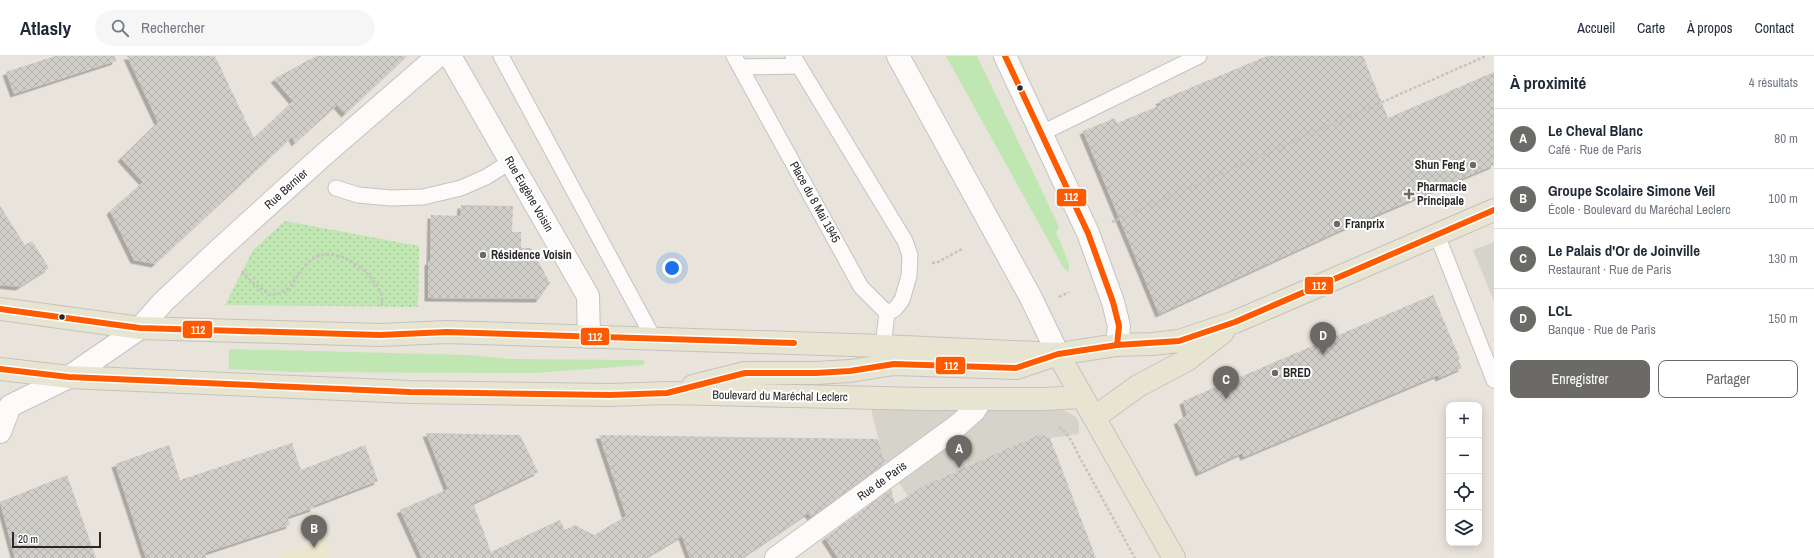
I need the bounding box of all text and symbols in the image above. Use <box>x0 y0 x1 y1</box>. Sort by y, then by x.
search box <box>95 10 375 46</box>
text: Atlasly <box>20 15 71 41</box>
icon: search <box>109 17 131 39</box>
text: Rechercher <box>141 17 205 38</box>
text: Accueil <box>1577 19 1615 37</box>
text: Carte <box>1637 19 1665 37</box>
text: À propos <box>1687 19 1732 37</box>
text: Contact <box>1754 19 1794 37</box>
text: À proximité <box>1510 71 1586 94</box>
text: 4 résultats <box>1749 74 1798 91</box>
unlabelled marker <box>1015 83 1025 93</box>
text: Le Cheval Blanc <box>1548 120 1643 141</box>
text: A <box>1519 130 1527 147</box>
text: 80 m <box>1774 130 1798 147</box>
text: Café · Rue de Paris <box>1548 141 1642 158</box>
street label: Rue Eugène Voisin <box>501 153 557 235</box>
place label: Shun Feng <box>1415 157 1465 173</box>
street label: Place du 8 Mai 1945 <box>786 159 844 246</box>
marker: Shun Feng <box>1468 160 1478 170</box>
street label: Rue Bernier <box>261 165 312 213</box>
place label: Pharmacie Principale <box>1417 179 1467 209</box>
text: Groupe Scolaire Simone Veil <box>1548 180 1715 201</box>
line badge: 112 <box>1056 188 1087 207</box>
marker: Pharmacie Principale <box>1404 189 1414 199</box>
text: 112 <box>1064 190 1078 204</box>
text: B <box>1519 190 1527 207</box>
text: 100 m <box>1768 190 1798 207</box>
text: École · Boulevard du Maréchal Leclerc <box>1548 201 1731 218</box>
place label: Franprix <box>1345 216 1385 232</box>
marker: Franprix <box>1332 219 1342 229</box>
text: Le Palais d'Or de Joinville <box>1548 240 1700 261</box>
place label: Résidence Voisin <box>491 247 572 263</box>
marker: Résidence Voisin <box>478 250 488 260</box>
text: C <box>1519 250 1527 267</box>
text: 130 m <box>1768 250 1798 267</box>
your location <box>662 258 682 278</box>
text: Restaurant · Rue de Paris <box>1548 261 1671 278</box>
line badge: 112 <box>1304 276 1334 295</box>
text: 112 <box>1312 279 1326 293</box>
text: LCL <box>1548 300 1572 321</box>
text: D <box>1519 310 1527 327</box>
text: 150 m <box>1768 310 1798 327</box>
unlabelled marker <box>57 312 67 322</box>
line badge: 112 <box>182 320 213 339</box>
text: Banque · Rue de Paris <box>1548 321 1656 338</box>
pin: D <box>1310 322 1336 355</box>
text: 112 <box>191 323 205 337</box>
line badge: 112 <box>580 327 610 346</box>
text: 112 <box>588 330 602 344</box>
line badge: 112 <box>935 356 966 375</box>
text: 112 <box>944 359 958 373</box>
button: Enregistrer <box>1510 360 1650 398</box>
button: Partager <box>1658 360 1798 398</box>
place label: BRED <box>1283 365 1311 381</box>
pin: C <box>1213 366 1239 399</box>
marker: BRED <box>1270 368 1280 378</box>
street label: Boulevard du Maréchal Leclerc <box>712 387 848 405</box>
map controls <box>1446 402 1482 546</box>
button: + <box>1446 402 1482 438</box>
pin: A <box>946 435 972 468</box>
button: − <box>1446 438 1482 474</box>
street label: Rue de Paris <box>854 458 910 504</box>
button: locate <box>1446 474 1482 510</box>
button: layers <box>1446 510 1482 546</box>
pin: B <box>301 515 327 548</box>
scale bar <box>12 530 101 549</box>
text: 20 m <box>18 532 38 546</box>

